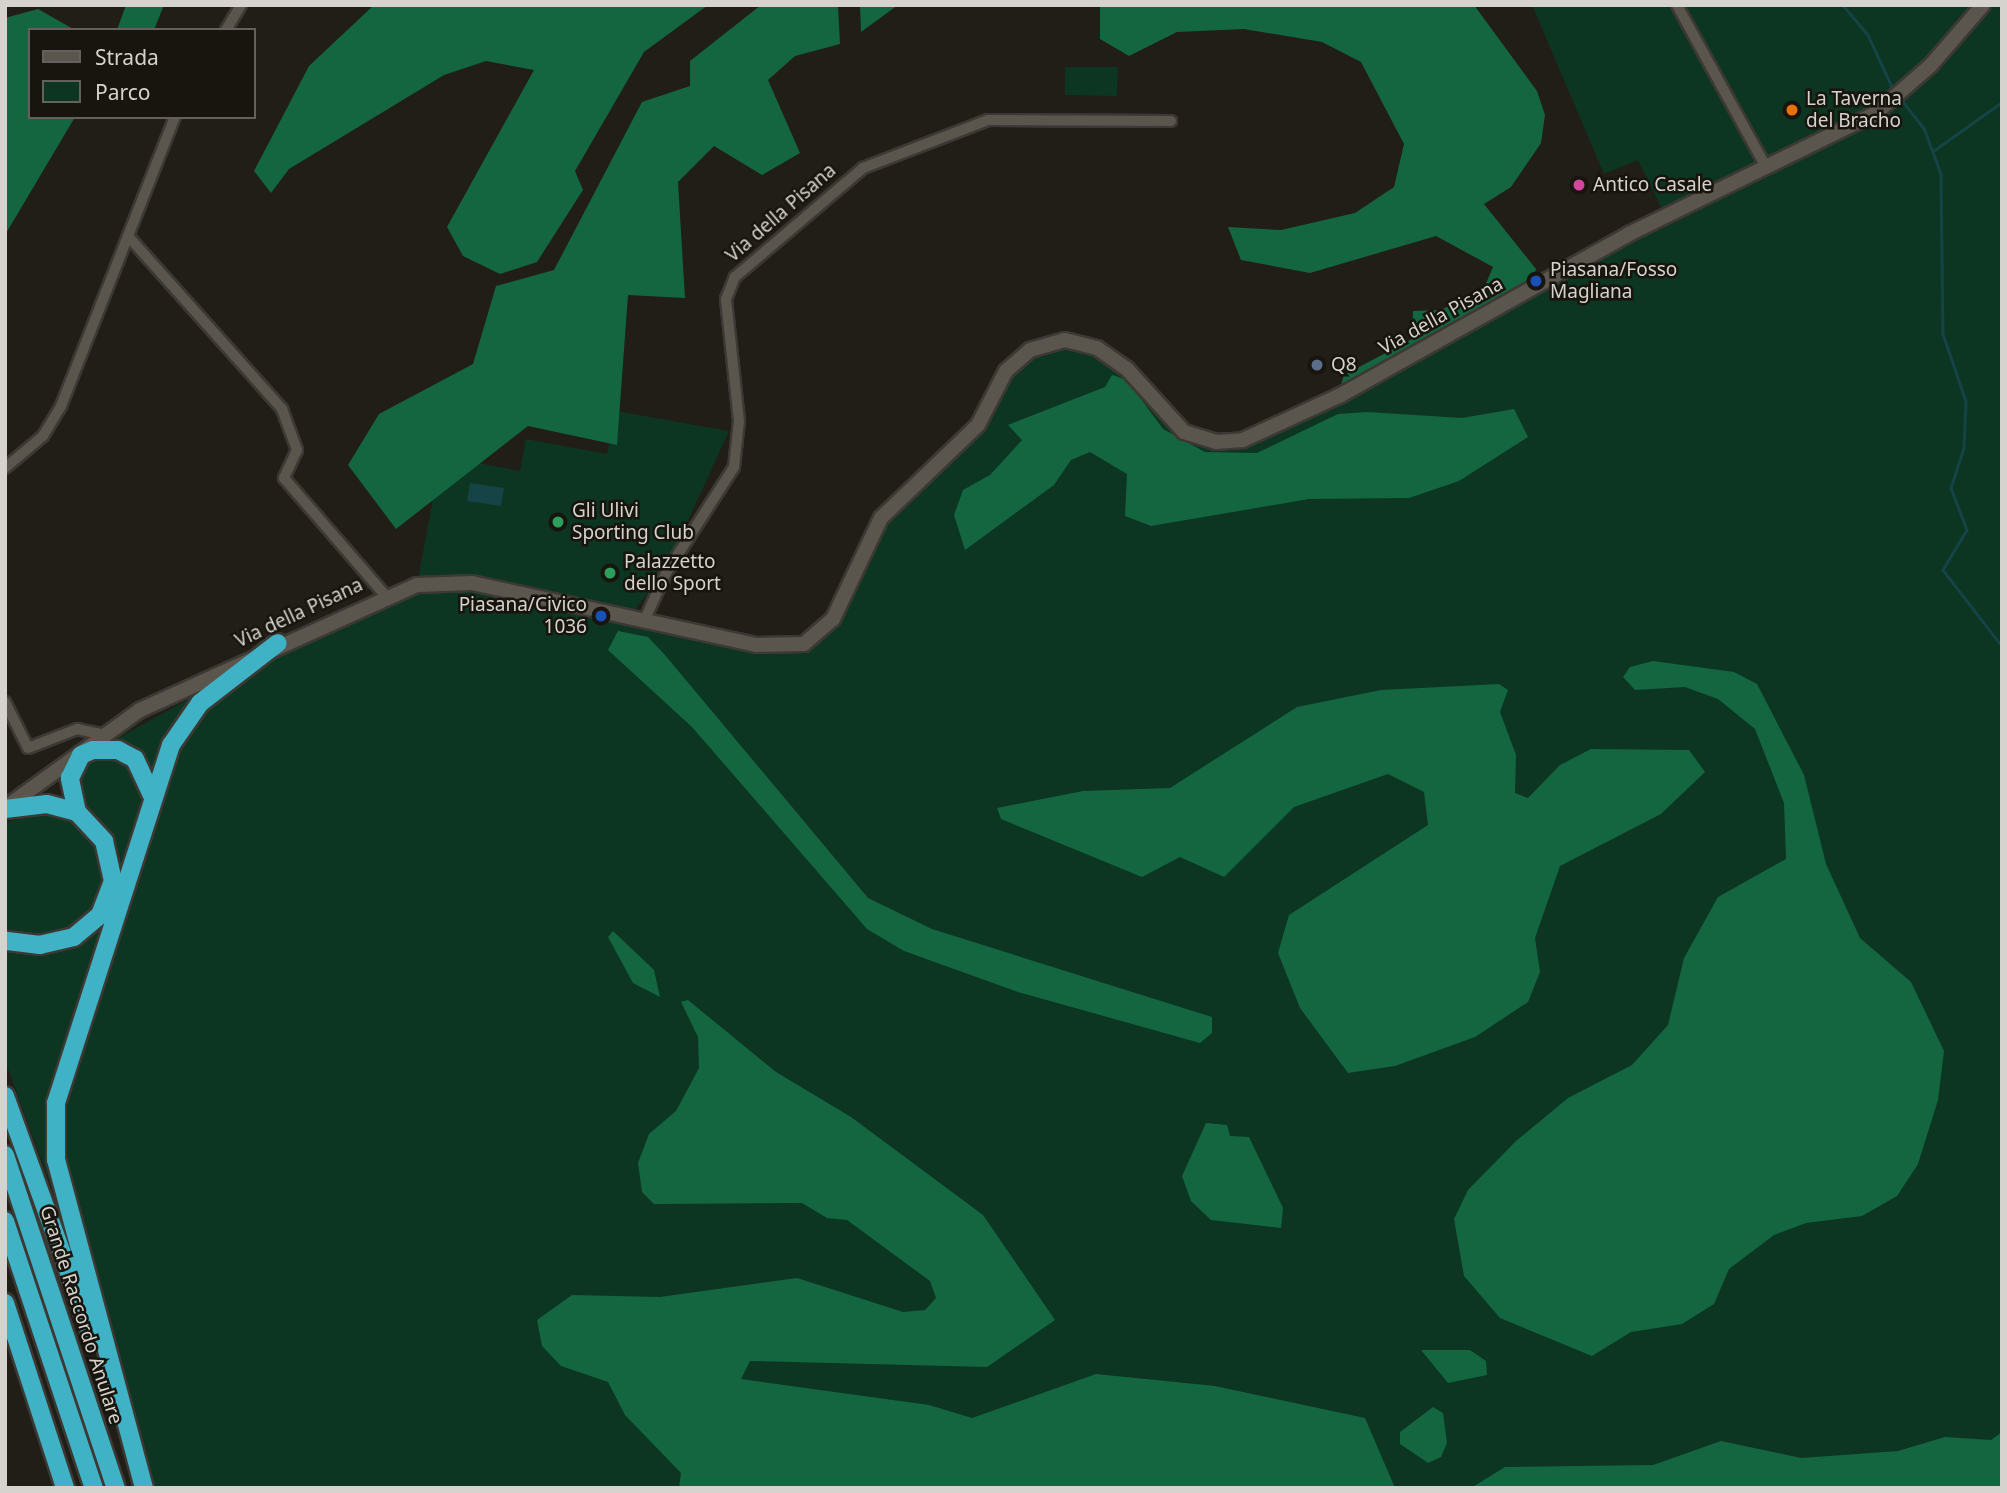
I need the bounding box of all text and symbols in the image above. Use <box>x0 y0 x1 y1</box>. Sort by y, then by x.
legend <box>28 28 256 119</box>
text: Strada <box>95 43 159 71</box>
text: Parco <box>95 78 151 106</box>
place label: La Taverna del Bracho <box>1806 88 1902 132</box>
marker: La Taverna del Bracho <box>1784 102 1800 118</box>
street label: Via della Pisana <box>721 159 841 267</box>
place label: Antico Casale <box>1593 174 1712 196</box>
marker: Antico Casale <box>1571 177 1587 193</box>
place label: Piasana/Fosso Magliana <box>1550 259 1677 303</box>
street label: Via della Pisana <box>1375 273 1507 359</box>
marker: Piasana/Fosso Magliana <box>1528 273 1544 289</box>
place label: Q8 <box>1331 354 1357 376</box>
marker: Q8 <box>1309 357 1325 373</box>
place label: Gli Ulivi Sporting Club <box>572 500 694 544</box>
marker: Gli Ulivi Sporting Club <box>550 514 566 530</box>
place label: Palazzetto dello Sport <box>624 551 721 595</box>
marker: Palazzetto dello Sport <box>602 565 618 581</box>
street label: Via della Pisana <box>232 573 366 653</box>
place label: Piasana/Civico 1036 <box>459 594 587 638</box>
marker: Piasana/Civico 1036 <box>593 608 609 624</box>
street label: Grande Raccordo Anulare <box>35 1203 127 1427</box>

